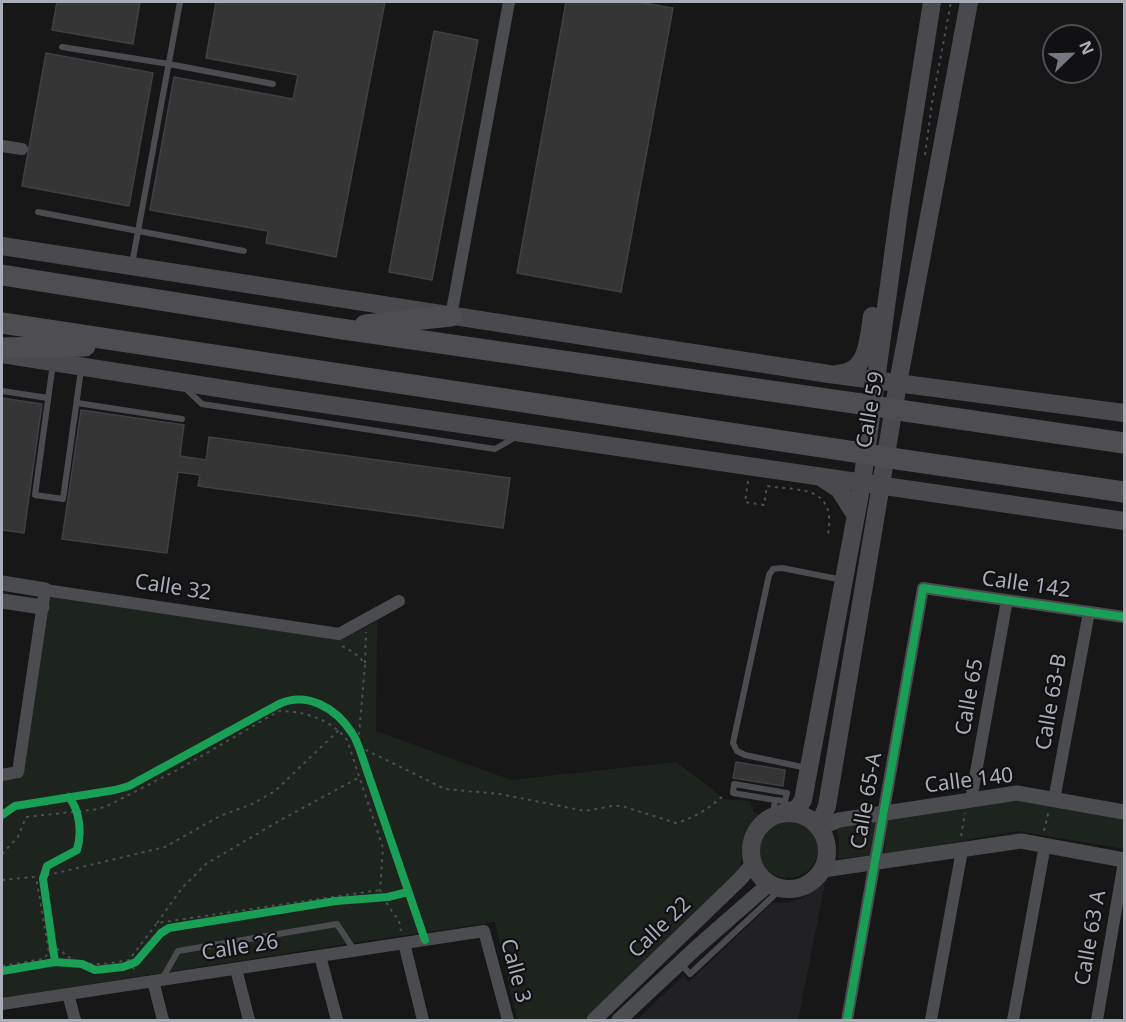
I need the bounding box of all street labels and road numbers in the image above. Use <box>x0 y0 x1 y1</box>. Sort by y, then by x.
street label: Calle 59 <box>852 370 890 450</box>
street label: Calle 142 <box>980 566 1072 604</box>
street label: Calle 32 <box>133 570 213 606</box>
street label: Calle 63-B <box>1031 652 1073 752</box>
street label: Calle 65 <box>951 657 989 737</box>
street label: Calle 65-A <box>846 751 888 851</box>
street label: Calle 140 <box>923 763 1015 799</box>
street label: Calle 63 A <box>1070 888 1112 988</box>
street label: Calle 22 <box>623 892 697 964</box>
street label: Calle 26 <box>200 930 280 966</box>
street label: Calle 3 <box>494 936 536 1006</box>

